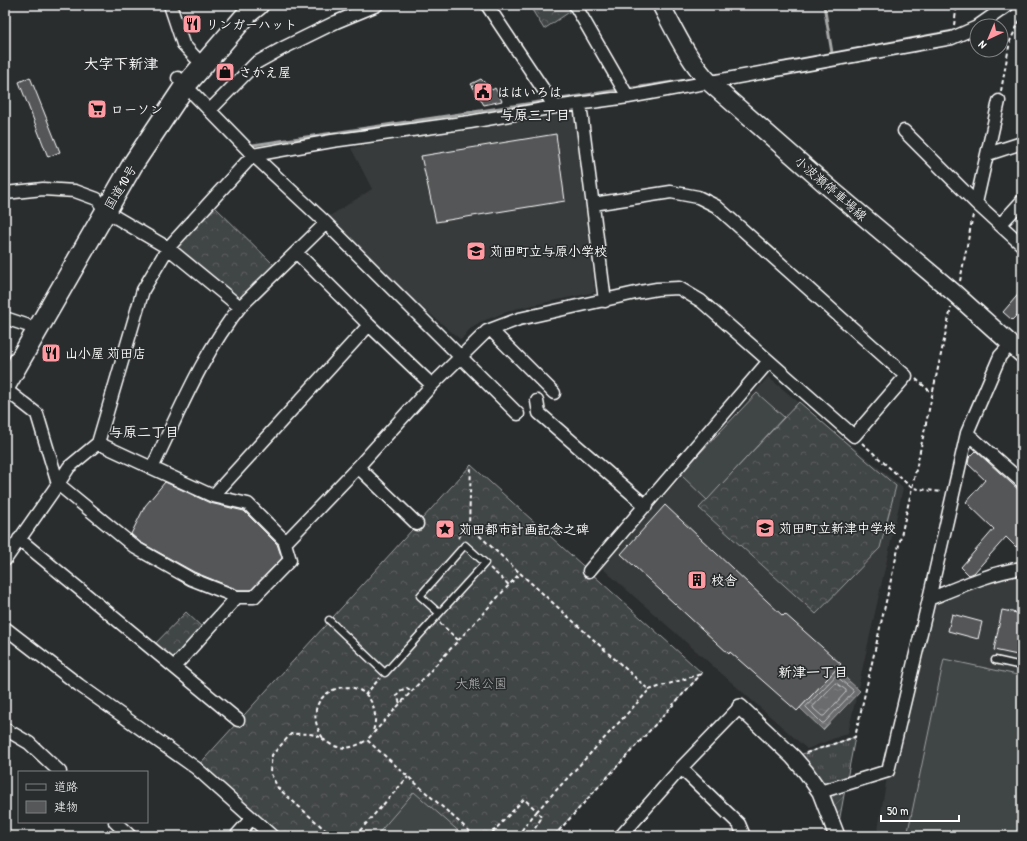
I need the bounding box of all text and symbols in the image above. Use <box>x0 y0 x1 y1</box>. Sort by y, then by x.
restaurant icon: リンガーハット <box>181 13 203 35</box>
place label: リンガーハット <box>206 15 297 33</box>
north arrow <box>969 18 1009 58</box>
text: N <box>975 38 989 52</box>
district label: 大字下新津 <box>83 53 159 74</box>
shop icon: さかえ屋 <box>214 61 236 83</box>
place label: さかえ屋 <box>239 63 291 81</box>
public building icon: ははいろは <box>472 81 494 103</box>
place label: ははいろは <box>497 83 562 101</box>
supermarket icon: ローソン <box>86 98 108 120</box>
place label: ローソン <box>111 100 163 118</box>
district label: 与原三丁目 <box>500 105 570 124</box>
street label: 小波瀬停車場線 <box>791 151 872 225</box>
street label: 国道10号 <box>100 161 140 213</box>
school or university icon: 苅田町立与原小学校 <box>465 240 487 262</box>
place label: 苅田町立与原小学校 <box>490 242 607 260</box>
restaurant icon: 山小屋 苅田店 <box>40 342 62 364</box>
place label: 山小屋 苅田店 <box>65 344 146 362</box>
district label: 与原二丁目 <box>109 422 179 441</box>
school or university icon: 苅田町立新津中学校 <box>754 517 776 539</box>
place icon: 苅田都市計画記念之碑 <box>434 518 456 540</box>
place label: 苅田町立新津中学校 <box>779 519 896 537</box>
place label: 苅田都市計画記念之碑 <box>459 520 589 538</box>
building icon: 校舎 <box>686 569 708 591</box>
place label: 校舎 <box>711 571 737 589</box>
district label: 新津一丁目 <box>778 662 848 681</box>
park label: 大熊公園 <box>455 674 507 692</box>
legend <box>18 771 148 823</box>
text: 道路 <box>54 778 78 795</box>
scale bar <box>881 797 959 823</box>
text: 建物 <box>54 798 78 815</box>
text: 50 m <box>887 802 908 819</box>

